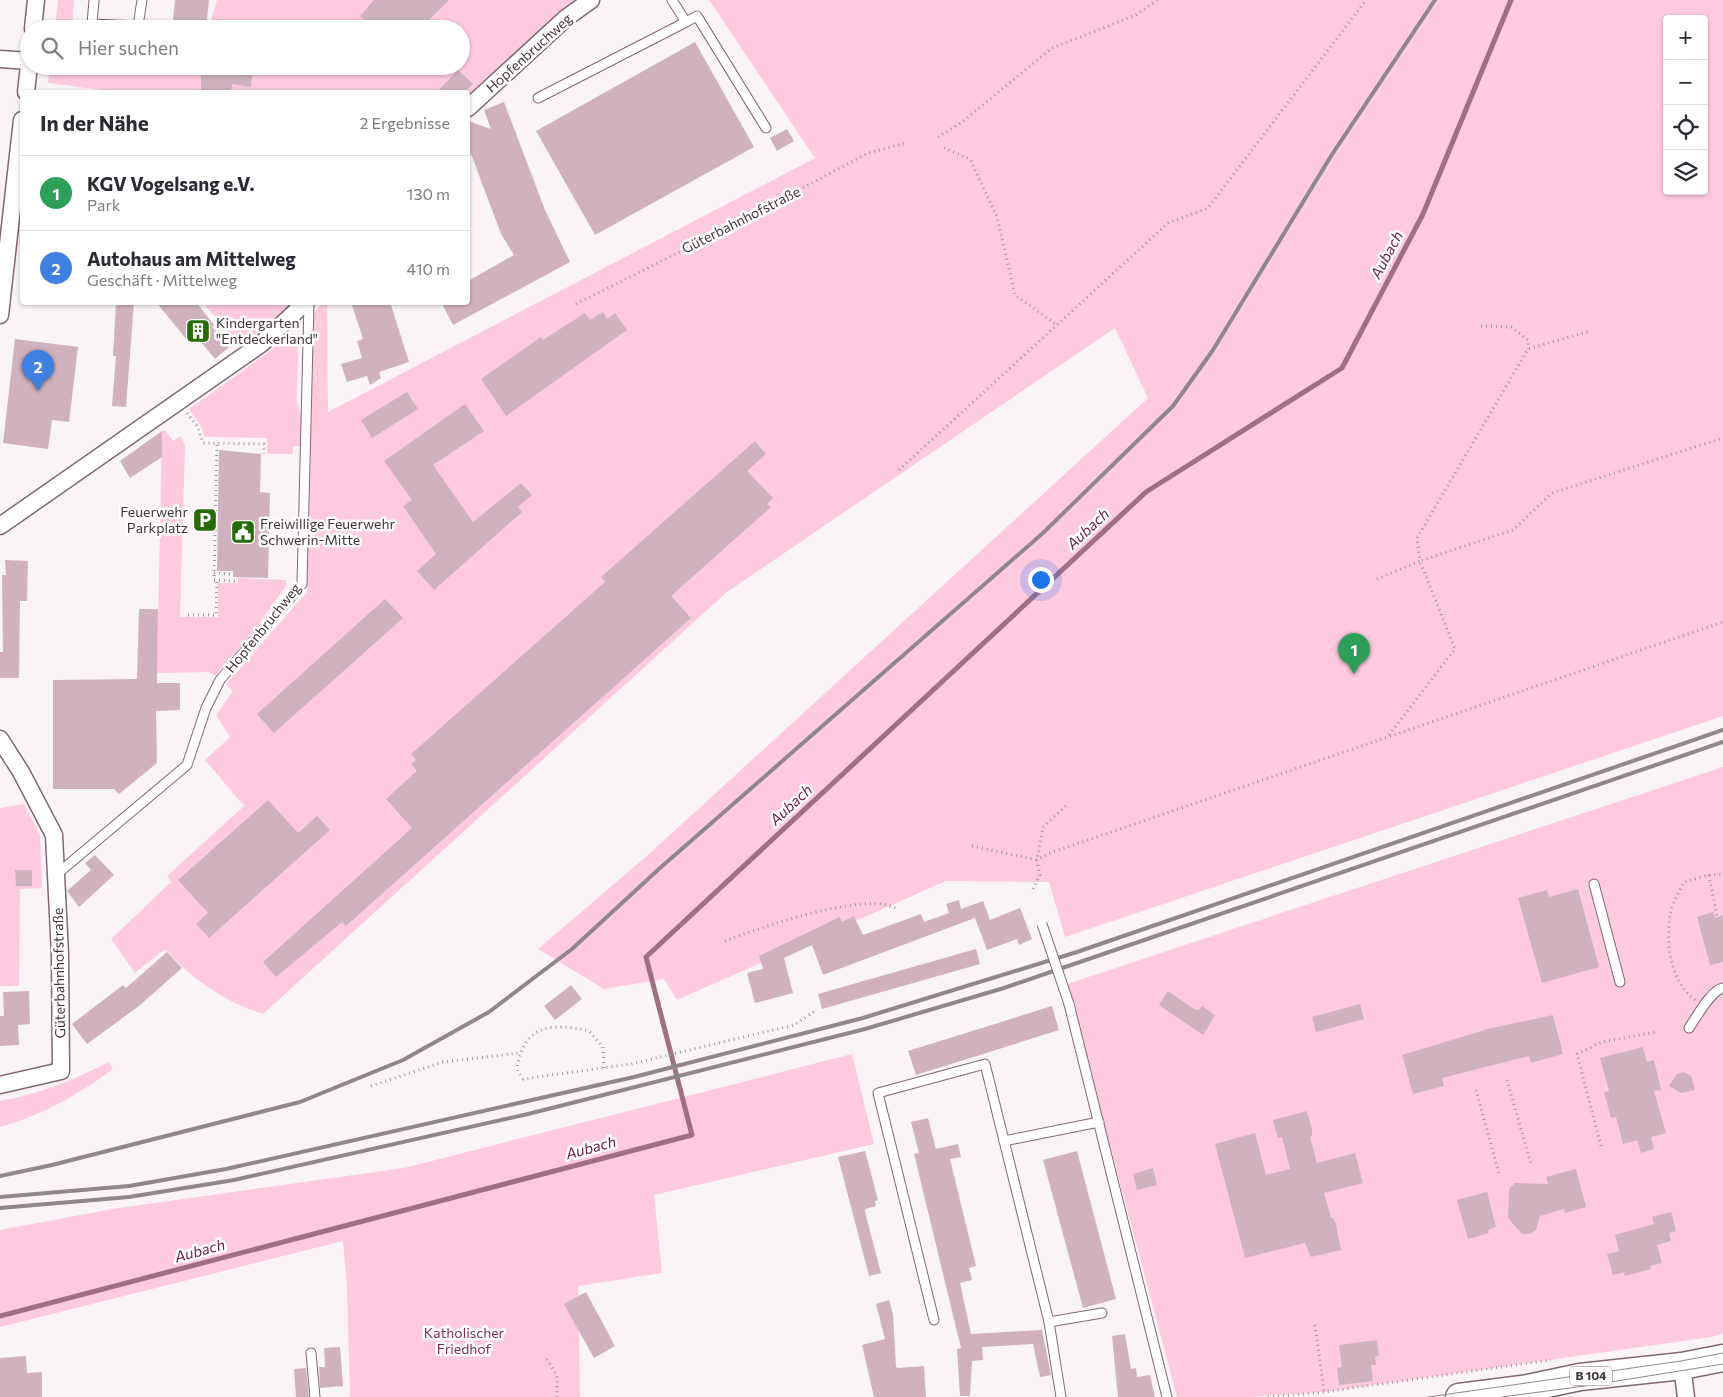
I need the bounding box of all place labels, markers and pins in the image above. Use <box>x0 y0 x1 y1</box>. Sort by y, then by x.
place label: Kindergarten "Entdeckerland" <box>216 314 318 347</box>
building icon: Kindergarten "Entdeckerland" <box>185 318 211 344</box>
pin: 2 <box>22 350 54 391</box>
place label: Feuerwehr Parkplatz <box>120 503 188 536</box>
parking icon: Feuerwehr Parkplatz <box>192 507 218 533</box>
place label: Freiwillige Feuerwehr Schwerin-Mitte <box>260 515 395 548</box>
public building icon: Freiwillige Feuerwehr Schwerin-Mitte <box>230 519 256 545</box>
pin: 1 <box>1338 633 1370 674</box>

